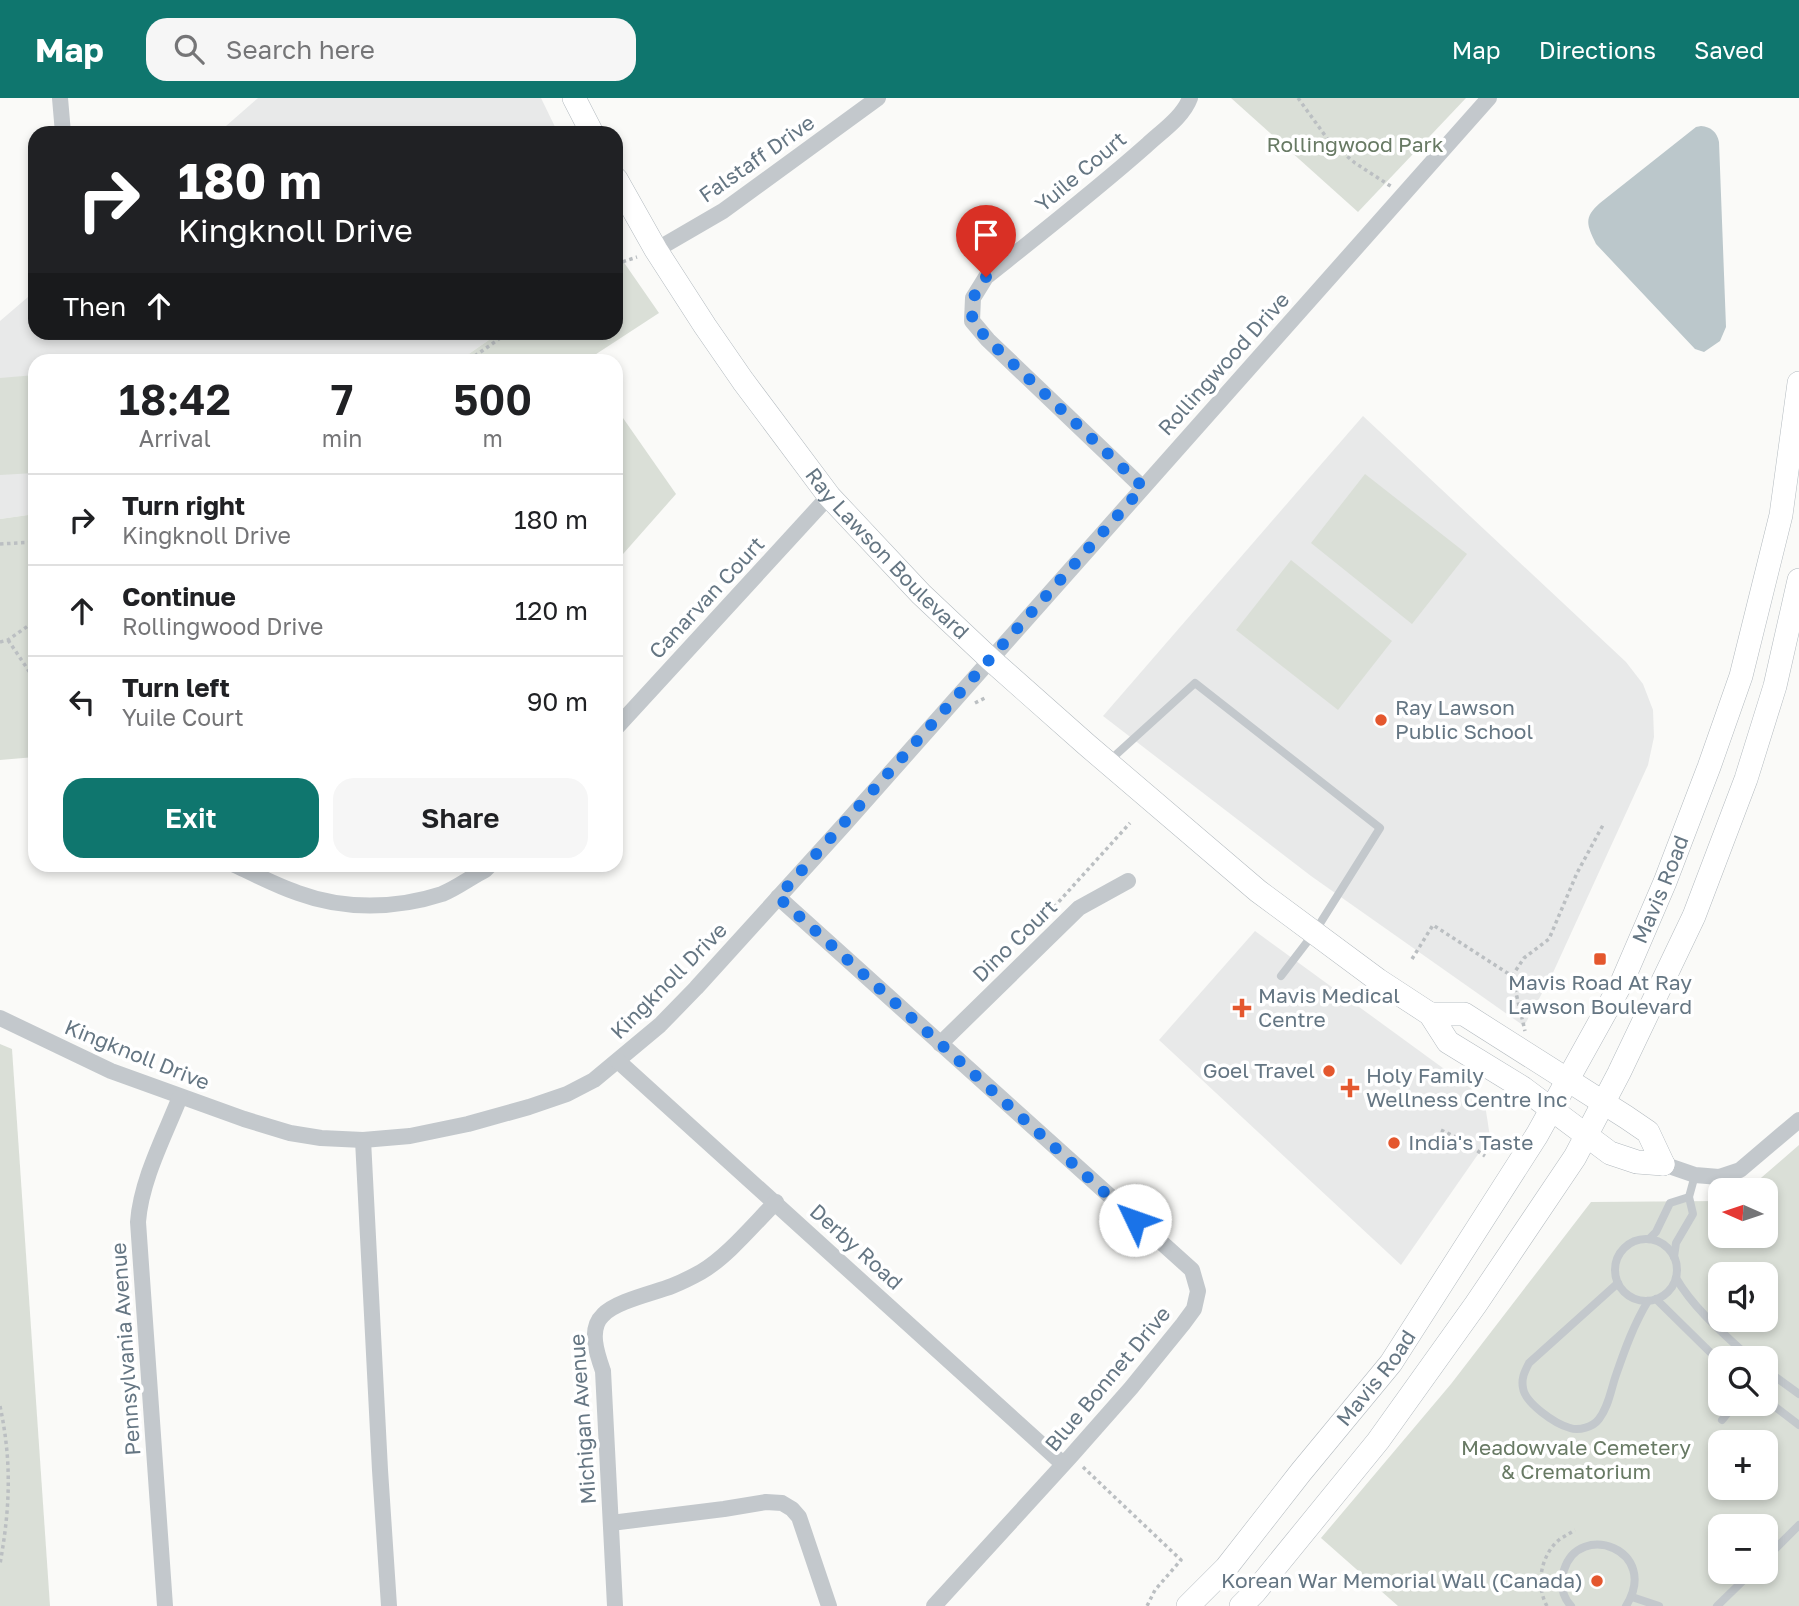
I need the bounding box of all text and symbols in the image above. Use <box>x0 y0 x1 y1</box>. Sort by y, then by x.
search box <box>146 18 636 81</box>
text: Map <box>35 30 104 69</box>
icon: search <box>170 30 208 68</box>
text: Search here <box>226 34 375 65</box>
text: Map <box>1452 35 1501 64</box>
text: Directions <box>1539 35 1656 64</box>
text: Saved <box>1694 35 1764 64</box>
street label: Falstaff Drive <box>694 109 819 208</box>
street label: Yuile Court <box>1029 126 1131 217</box>
park label: Rollingwood Park <box>1266 131 1444 157</box>
text: 180 m <box>178 151 322 210</box>
icon: right <box>63 154 154 245</box>
pin <box>956 205 1016 277</box>
text: Kingknoll Drive <box>178 211 413 249</box>
icon: arrive <box>967 216 1005 254</box>
street label: Rollingwood Drive <box>1152 286 1294 440</box>
icon: ahead <box>140 287 178 325</box>
text: Then <box>63 291 126 322</box>
text: 18:42 <box>119 374 231 424</box>
text: 7 <box>331 374 353 424</box>
text: 500 <box>453 374 532 424</box>
text: Arrival <box>139 424 211 452</box>
text: min <box>322 424 362 452</box>
text: m <box>483 424 503 452</box>
street label: Ray Lawson Boulevard <box>800 462 975 644</box>
text: Turn right <box>122 490 245 521</box>
icon: right <box>63 501 101 539</box>
text: 180 m <box>514 504 588 535</box>
text: Kingknoll Drive <box>122 521 291 549</box>
street label: Canarvan Court <box>643 531 769 664</box>
text: Continue <box>122 581 236 612</box>
icon: ahead <box>63 592 101 630</box>
text: 120 m <box>515 595 588 626</box>
text: Rollingwood Drive <box>122 612 323 640</box>
text: Turn left <box>122 672 230 703</box>
icon: left <box>63 683 101 721</box>
text: 90 m <box>527 686 588 717</box>
place label: Ray Lawson Public School <box>1395 694 1533 744</box>
text: Yuile Court <box>122 703 244 731</box>
marker: Ray Lawson Public School <box>1373 712 1389 728</box>
button: Exit <box>63 778 319 858</box>
button: Share <box>333 778 588 858</box>
street label: Mavis Road <box>1626 831 1694 947</box>
street label: Dino Court <box>967 894 1062 987</box>
street label: Kingknoll Drive <box>605 917 732 1044</box>
marker: Mavis Road At Ray Lawson Boulevard <box>1592 951 1608 967</box>
place label: Mavis Road At Ray Lawson Boulevard <box>1508 969 1692 1019</box>
place label: Mavis Medical Centre <box>1258 982 1400 1032</box>
marker: Mavis Medical Centre <box>1232 998 1252 1018</box>
street label: Kingknoll Drive <box>61 1013 214 1095</box>
place label: Goel Travel <box>1203 1057 1315 1083</box>
place label: Holy Family Wellness Centre Inc <box>1366 1062 1567 1112</box>
marker: Goel Travel <box>1321 1063 1337 1079</box>
marker: Holy Family Wellness Centre Inc <box>1340 1078 1360 1098</box>
place label: India's Taste <box>1408 1129 1533 1155</box>
marker: India's Taste <box>1386 1135 1402 1151</box>
north arrow <box>1708 1178 1778 1248</box>
map controls <box>1708 1178 1778 1584</box>
position arrow <box>1098 1183 1172 1257</box>
street label: Derby Road <box>805 1198 908 1295</box>
street label: Pennsylvania Avenue <box>105 1242 145 1456</box>
button: sound <box>1708 1262 1778 1332</box>
street label: Blue Bonnet Drive <box>1039 1301 1175 1456</box>
street label: Mavis Road <box>1330 1325 1421 1431</box>
street label: Michigan Avenue <box>563 1333 601 1505</box>
button: search <box>1708 1346 1778 1416</box>
button: + <box>1708 1430 1778 1500</box>
park label: Meadowvale Cemetery & Crematorium <box>1461 1434 1691 1484</box>
button: − <box>1708 1514 1778 1584</box>
place label: Korean War Memorial Wall (Canada) <box>1221 1567 1583 1593</box>
marker: Korean War Memorial Wall (Canada) <box>1589 1573 1605 1589</box>

